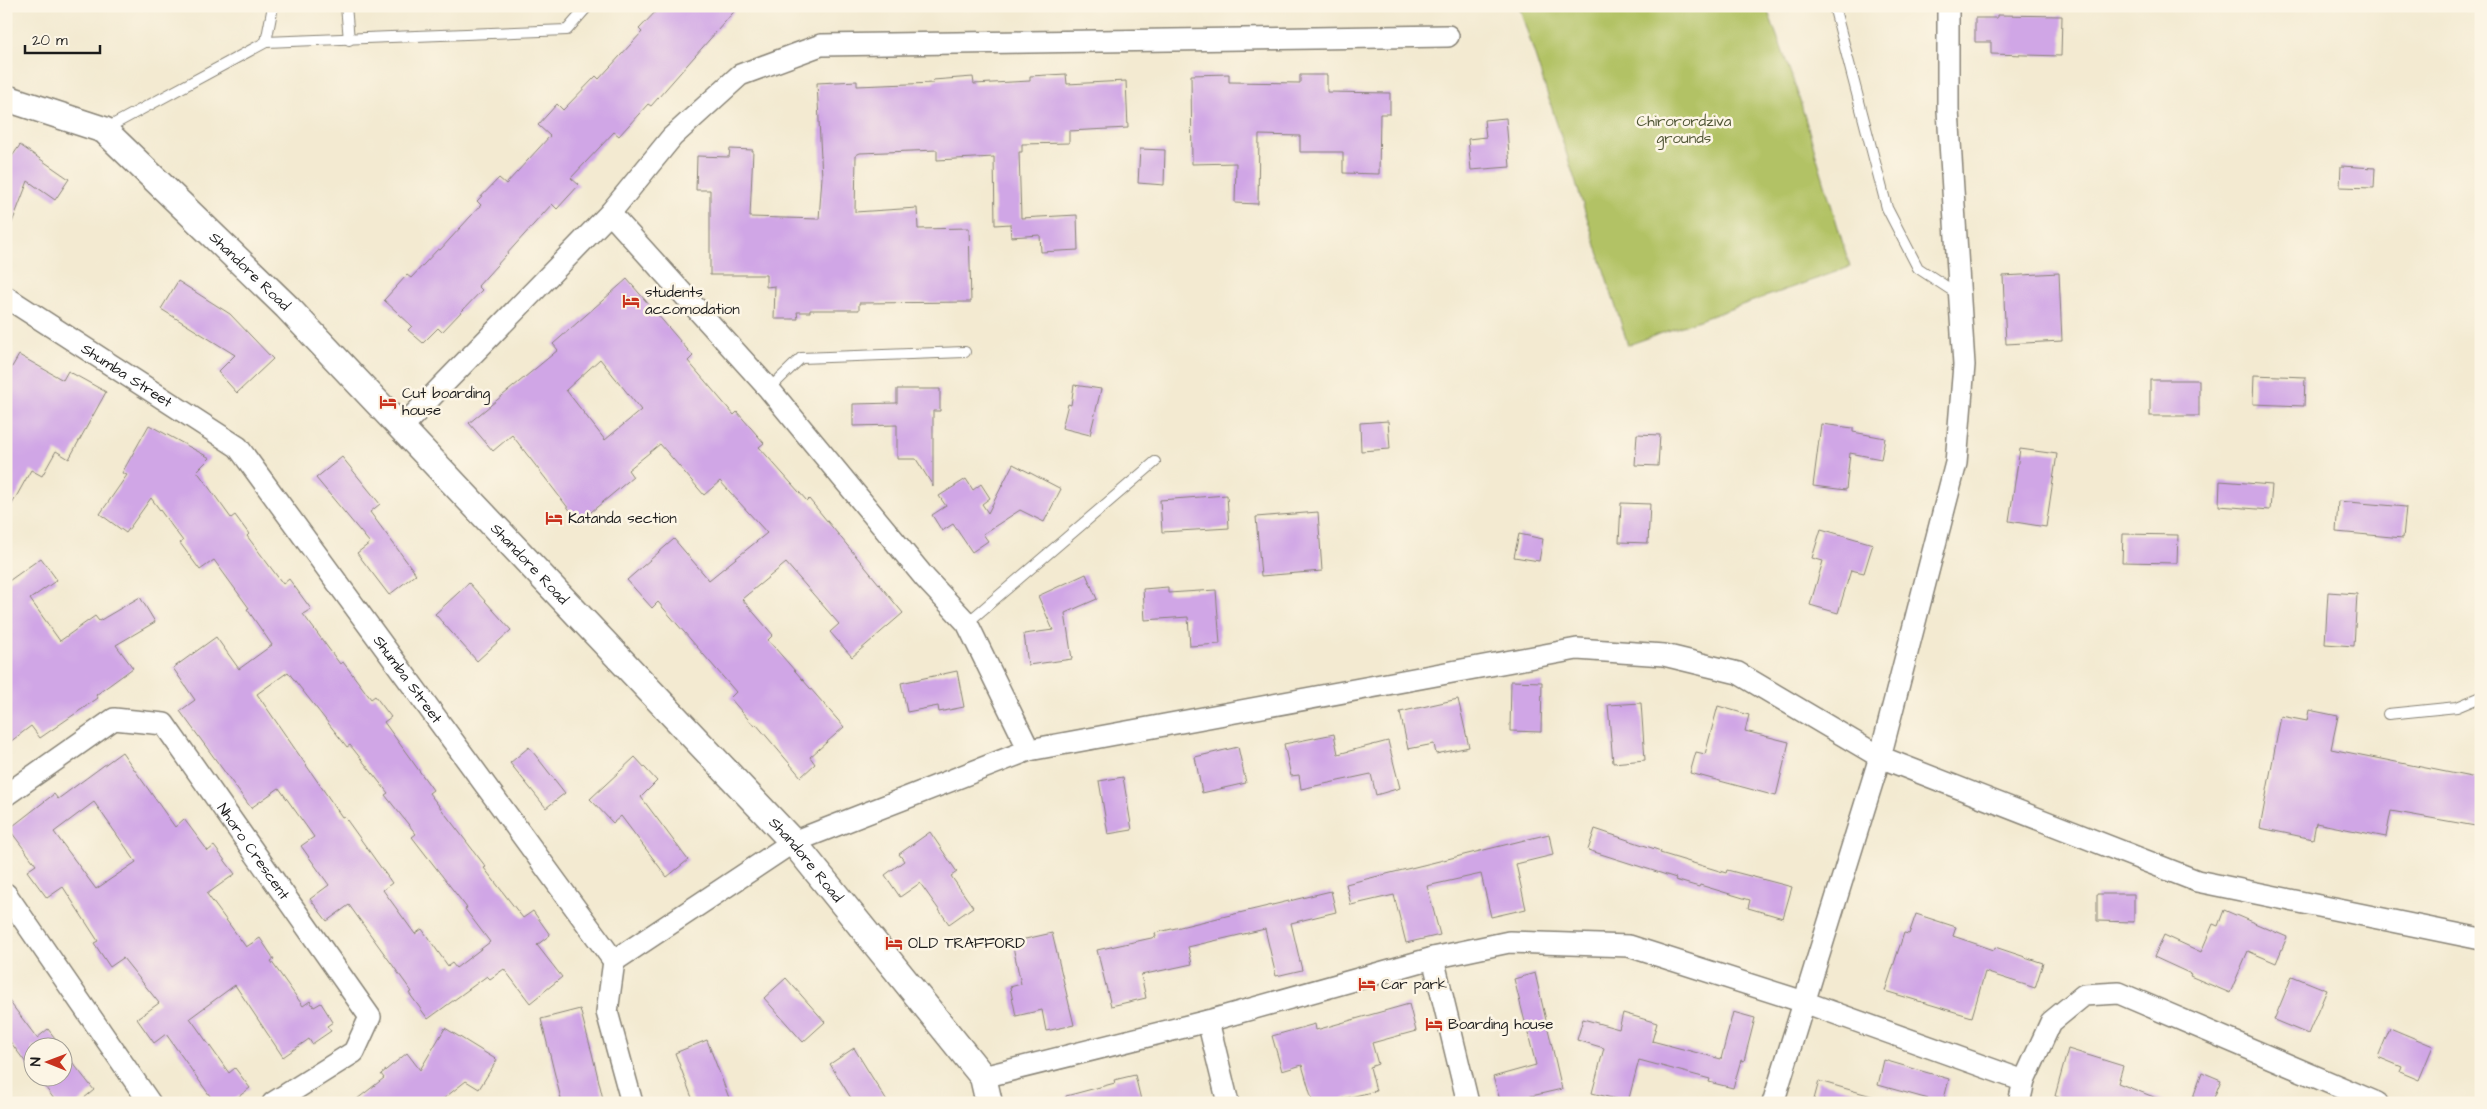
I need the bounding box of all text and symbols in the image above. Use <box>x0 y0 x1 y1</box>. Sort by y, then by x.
scale bar <box>25 22 100 54</box>
text: 20 m <box>32 30 68 51</box>
park label: Chirorordziva grounds <box>1637 111 1732 150</box>
street label: Shandore Road <box>204 227 295 316</box>
place label: students accomodation <box>645 282 740 320</box>
hotel icon: students accomodation <box>621 291 641 311</box>
street label: Shumba Street <box>77 338 176 413</box>
place label: Cut boarding house <box>402 383 491 421</box>
hotel icon: Cut boarding house <box>378 392 398 412</box>
hotel icon: Katanda section <box>544 508 564 528</box>
place label: Katanda section <box>568 508 677 529</box>
street label: Shandore Road <box>486 519 573 610</box>
street label: Shumba Street <box>368 631 447 728</box>
street label: Nhoro Crescent <box>212 799 294 904</box>
street label: Shandore Road <box>764 813 848 907</box>
hotel icon: OLD TRAFFORD <box>884 933 904 953</box>
place label: OLD TRAFFORD <box>908 933 1025 954</box>
hotel icon: Car park <box>1357 974 1377 994</box>
place label: Car park <box>1381 974 1447 995</box>
hotel icon: Boarding house <box>1424 1014 1444 1034</box>
place label: Boarding house <box>1448 1014 1553 1036</box>
north arrow <box>22 1036 72 1086</box>
text: N <box>26 1057 46 1066</box>

